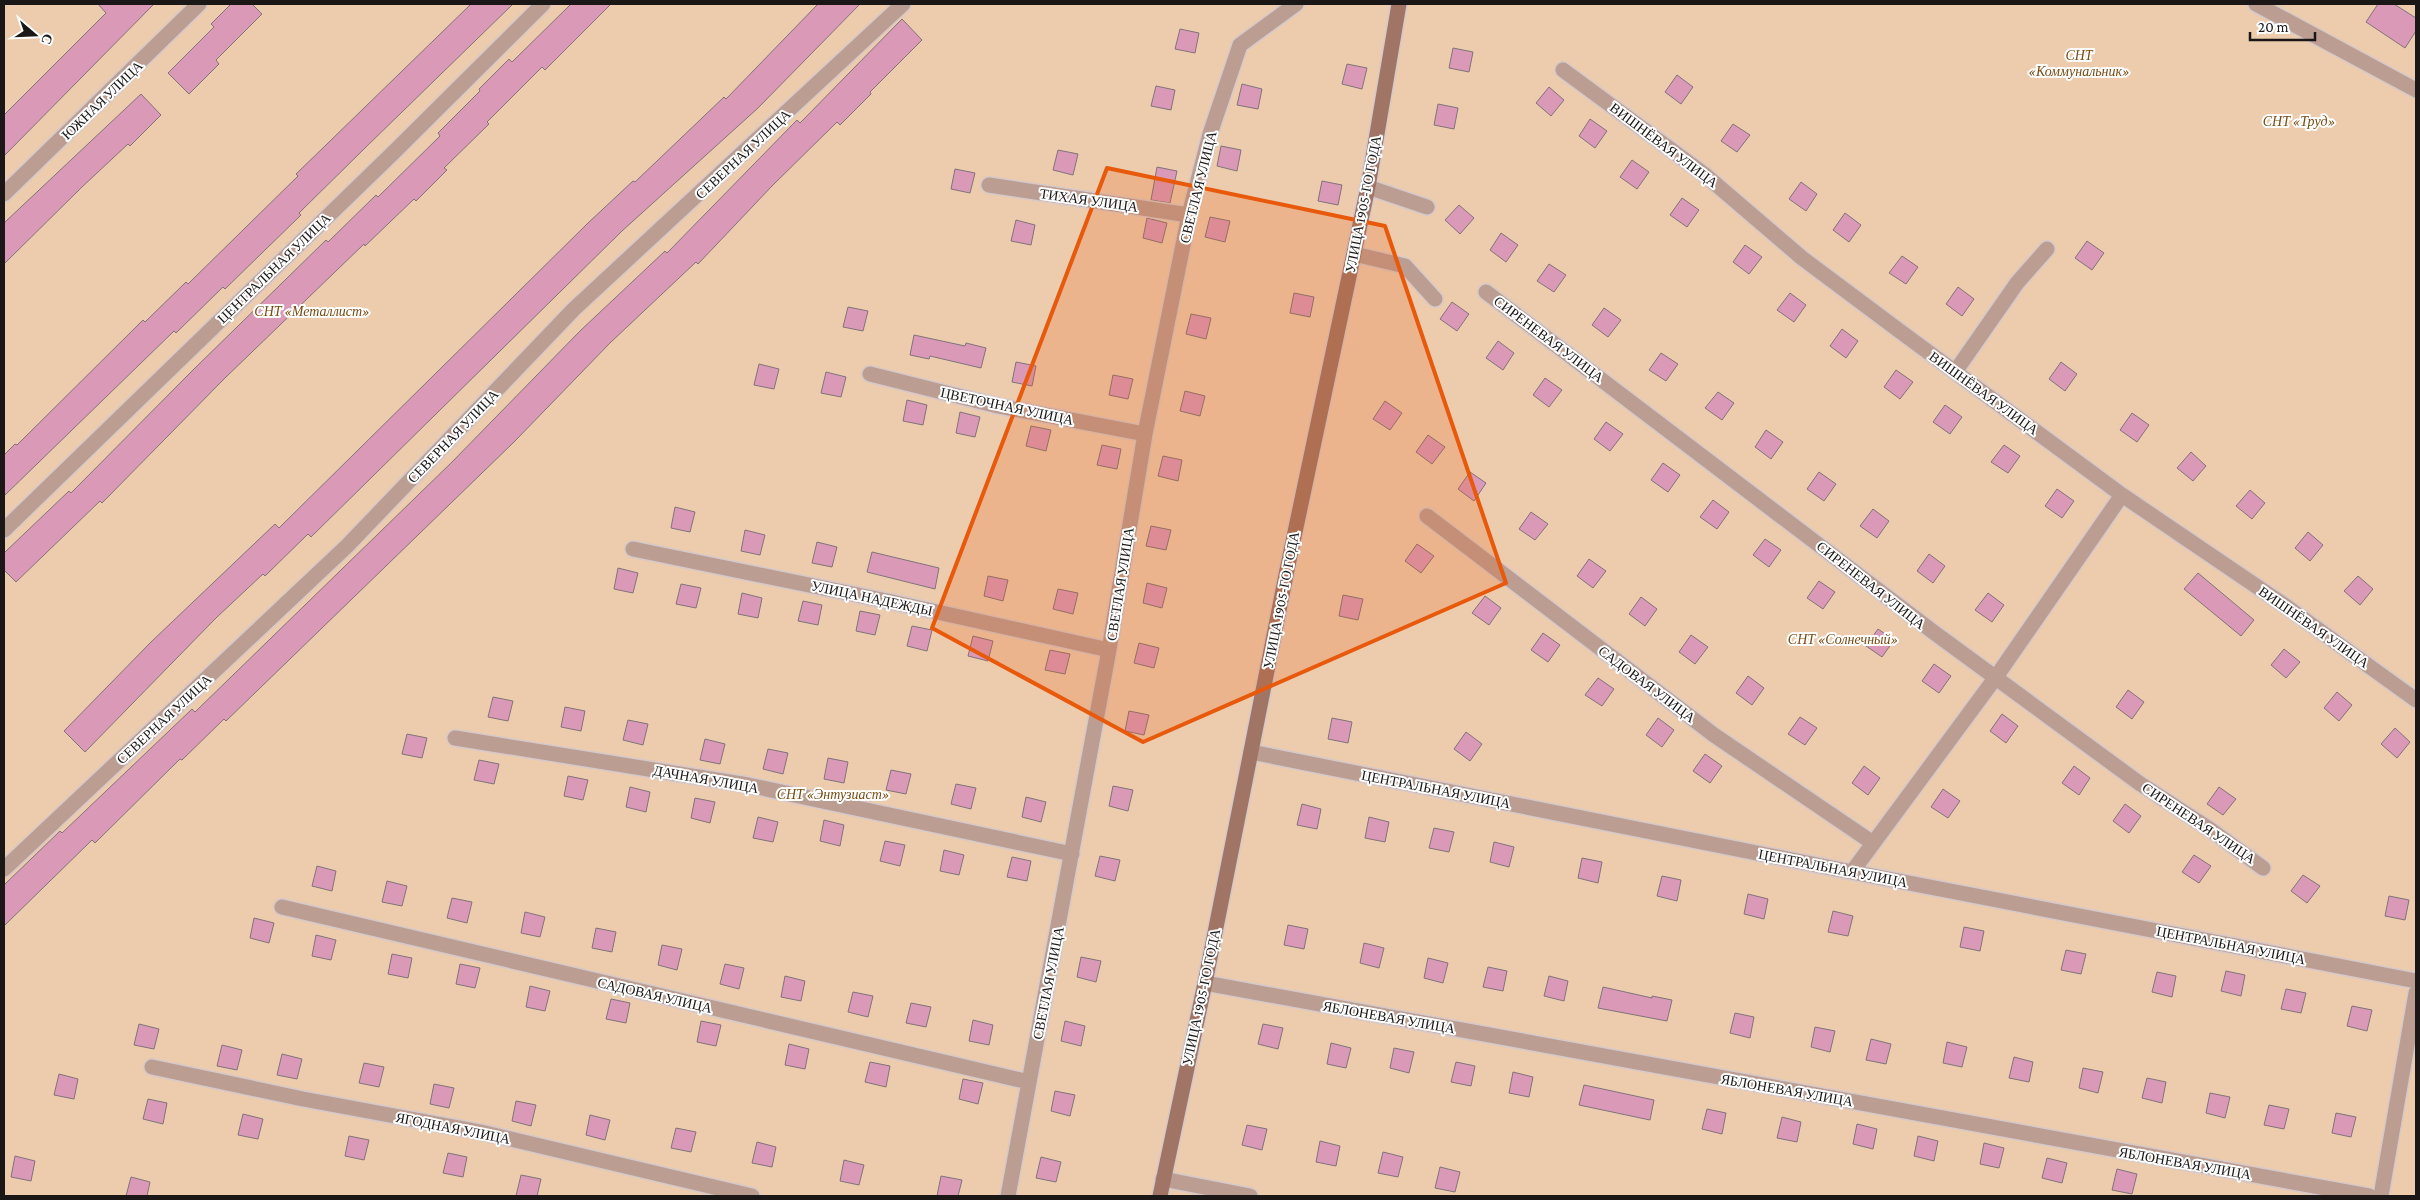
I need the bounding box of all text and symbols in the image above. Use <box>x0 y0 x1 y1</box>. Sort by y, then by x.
north arrow <box>10 10 60 60</box>
scale bar <box>2250 10 2315 42</box>
text: 20 m <box>2258 19 2289 35</box>
text: С <box>38 32 57 47</box>
park label: СНТ «Коммунальник» <box>2028 47 2130 79</box>
street label: ЮЖНАЯ УЛИЦА <box>58 57 146 143</box>
street label: ВИШНЁВАЯ УЛИЦА <box>1607 99 1722 191</box>
street label: СЕВЕРНАЯ УЛИЦА <box>692 105 794 202</box>
park label: СНТ «Труд» <box>2263 113 2335 129</box>
street label: СВЕТЛАЯ УЛИЦА <box>1176 129 1220 245</box>
street label: УЛИЦА 1905-ГО ГОДА <box>1342 133 1384 274</box>
street label: ТИХАЯ УЛИЦА <box>1039 185 1140 215</box>
street label: ЦЕНТРАЛЬНАЯ УЛИЦА <box>214 209 335 326</box>
street label: СИРЕНЕВАЯ УЛИЦА <box>1491 293 1608 386</box>
park label: СНТ «Металлист» <box>254 303 370 319</box>
street label: ВИШНЁВАЯ УЛИЦА <box>1926 348 2042 438</box>
street label: ЦВЕТОЧНАЯ УЛИЦА <box>939 384 1076 428</box>
street label: СЕВЕРНАЯ УЛИЦА <box>404 385 502 486</box>
street label: СВЕТЛАЯ УЛИЦА <box>1103 525 1137 642</box>
street label: УЛИЦА 1905-ГО ГОДА <box>1260 529 1302 670</box>
street label: СИРЕНЕВАЯ УЛИЦА <box>1814 538 1929 633</box>
street label: УЛИЦА НАДЕЖДЫ <box>810 577 934 619</box>
street label: ВИШНЁВАЯ УЛИЦА <box>2256 583 2373 672</box>
park label: СНТ «Солнечный» <box>1788 631 1898 647</box>
street label: САДОВАЯ УЛИЦА <box>1595 642 1699 726</box>
street label: СЕВЕРНАЯ УЛИЦА <box>113 670 215 767</box>
street label: ДАЧНАЯ УЛИЦА <box>652 762 761 796</box>
street label: ЦЕНТРАЛЬНАЯ УЛИЦА <box>1360 767 1513 811</box>
street label: СИРЕНЕВАЯ УЛИЦА <box>2139 779 2259 867</box>
park label: СНТ «Энтузиаст» <box>777 786 889 802</box>
street label: ЦЕНТРАЛЬНАЯ УЛИЦА <box>1757 846 1910 890</box>
street label: ЦЕНТРАЛЬНАЯ УЛИЦА <box>2155 923 2308 967</box>
street label: СВЕТЛАЯ УЛИЦА <box>1029 924 1067 1041</box>
street label: УЛИЦА 1905-ГО ГОДА <box>1179 926 1224 1067</box>
street label: САДОВАЯ УЛИЦА <box>596 974 715 1016</box>
street label: ЯБЛОНЕВАЯ УЛИЦА <box>1322 997 1457 1037</box>
street label: ЯБЛОНЕВАЯ УЛИЦА <box>1720 1070 1855 1110</box>
street label: ЯГОДНАЯ УЛИЦА <box>394 1109 513 1147</box>
street label: ЯБЛОНЕВАЯ УЛИЦА <box>2118 1143 2253 1183</box>

